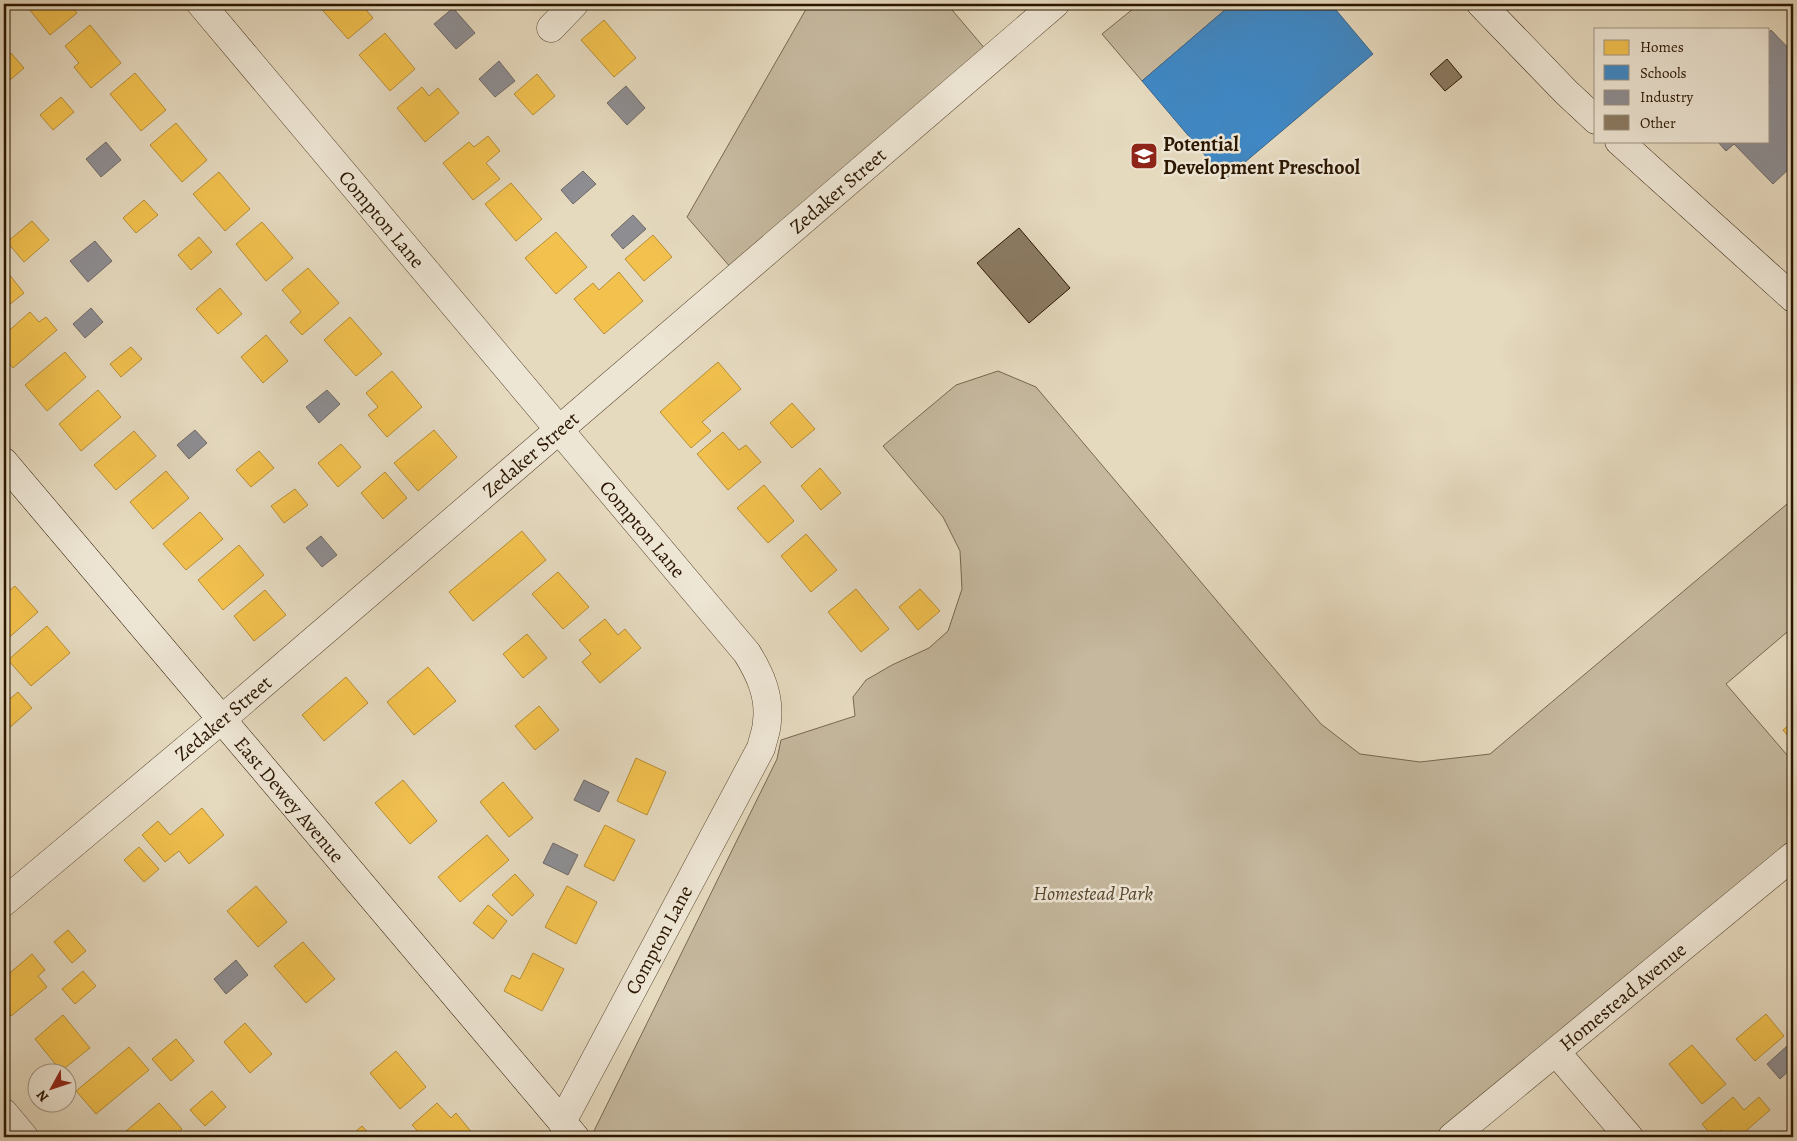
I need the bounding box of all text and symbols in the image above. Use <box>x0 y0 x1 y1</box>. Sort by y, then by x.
legend <box>1594 28 1770 142</box>
text: Homes <box>1640 37 1684 57</box>
text: Schools <box>1640 63 1687 83</box>
text: Industry <box>1640 87 1694 107</box>
text: Other <box>1640 113 1676 133</box>
place label: Potential Development Preschool <box>1163 131 1361 181</box>
street label: Zedaker Street <box>784 141 892 240</box>
school or university icon: Potential Development Preschool <box>1129 141 1159 171</box>
street label: Compton Lane <box>333 164 431 274</box>
street label: Zedaker Street <box>476 405 585 504</box>
street label: Compton Lane <box>594 474 692 584</box>
street label: Zedaker Street <box>169 669 277 767</box>
street label: East Dewey Avenue <box>228 731 351 868</box>
park label: Homestead Park <box>1033 880 1153 907</box>
street label: Compton Lane <box>619 881 699 999</box>
street label: Homestead Avenue <box>1553 936 1692 1057</box>
north arrow <box>28 1064 78 1114</box>
text: N <box>32 1086 53 1106</box>

